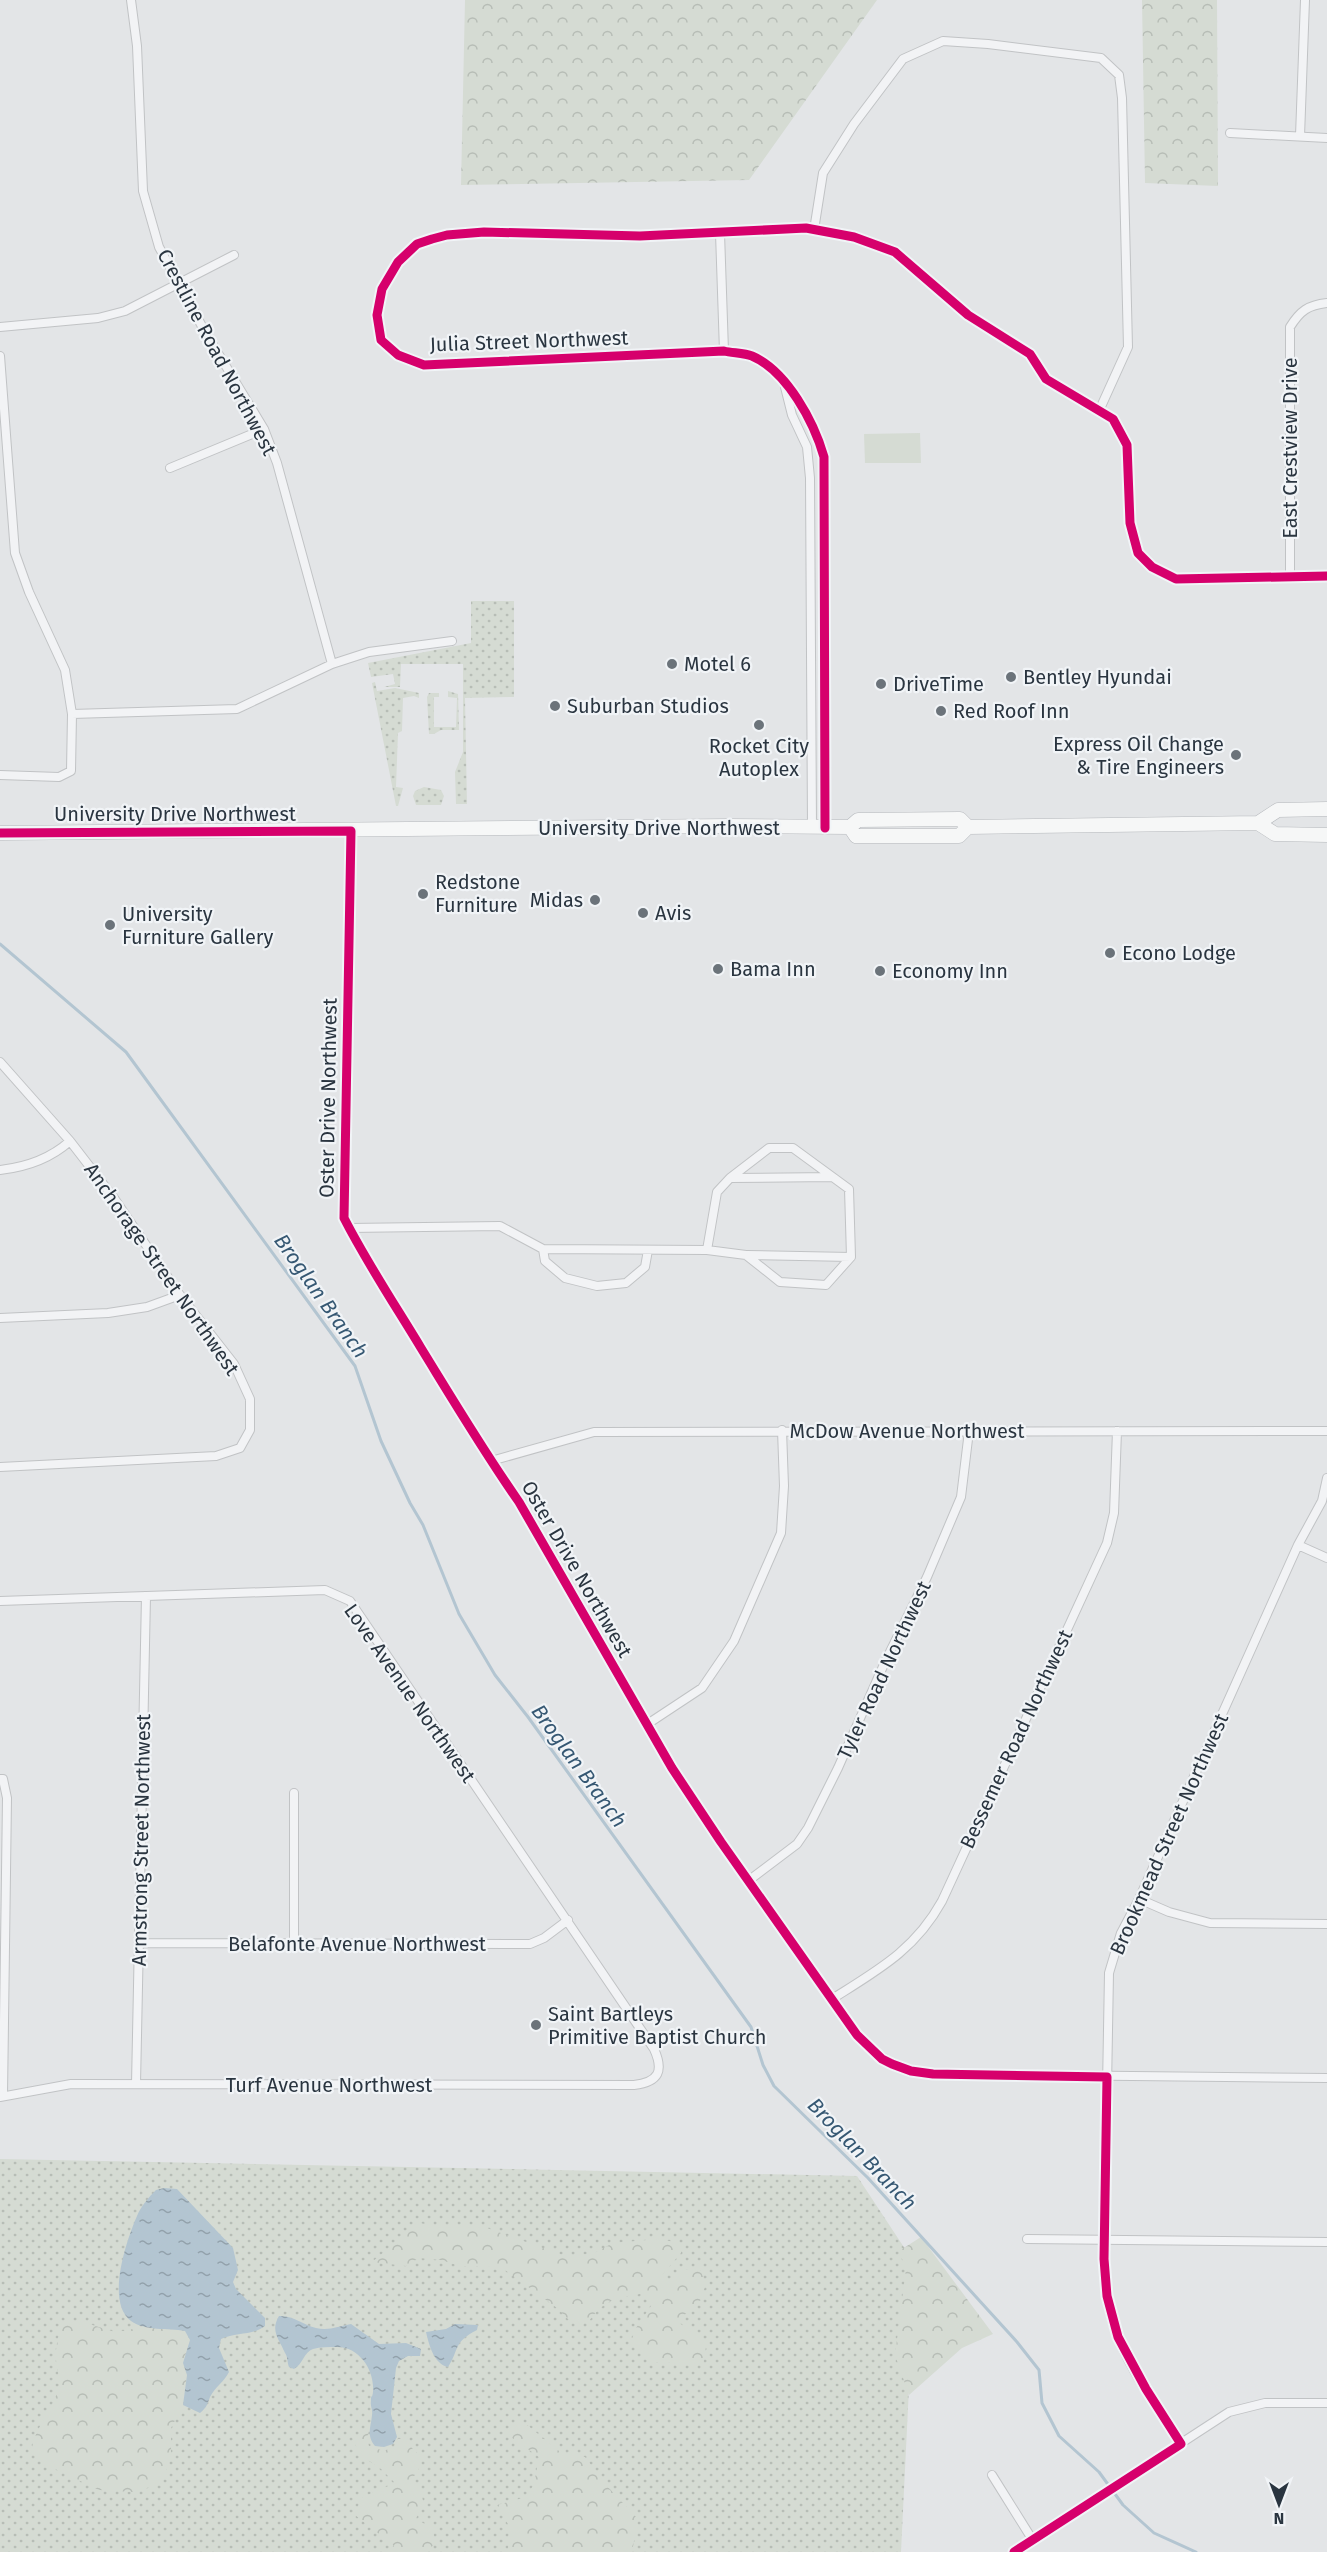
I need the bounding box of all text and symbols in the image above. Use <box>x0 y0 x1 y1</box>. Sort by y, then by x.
street label: Crestline Road Northwest <box>152 245 282 460</box>
street label: Julia Street Northwest <box>429 326 630 356</box>
street label: East Crestview Drive <box>1278 357 1302 539</box>
place label: Motel 6 <box>684 652 751 676</box>
marker: Motel 6 <box>665 657 679 671</box>
place label: Bentley Hyundai <box>1023 665 1172 689</box>
marker: Bentley Hyundai <box>1004 670 1018 684</box>
place label: DriveTime <box>893 672 984 696</box>
marker: DriveTime <box>874 677 888 691</box>
place label: Suburban Studios <box>567 694 729 718</box>
marker: Suburban Studios <box>548 699 562 713</box>
place label: Red Roof Inn <box>953 699 1069 723</box>
marker: Red Roof Inn <box>934 704 948 718</box>
marker: Rocket City Autoplex <box>752 718 766 732</box>
place label: Express Oil Change & Tire Engineers <box>1053 732 1224 779</box>
place label: Rocket City Autoplex <box>709 734 809 781</box>
marker: Express Oil Change & Tire Engineers <box>1229 748 1243 762</box>
street label: University Drive Northwest <box>54 802 297 826</box>
street label: University Drive Northwest <box>538 816 781 840</box>
place label: Redstone Furniture <box>435 870 520 917</box>
marker: Redstone Furniture <box>416 887 430 901</box>
place label: Midas <box>530 888 583 912</box>
marker: Midas <box>588 893 602 907</box>
place label: Avis <box>655 901 691 925</box>
place label: University Furniture Gallery <box>122 902 274 949</box>
marker: Avis <box>636 906 650 920</box>
marker: University Furniture Gallery <box>103 918 117 932</box>
place label: Econo Lodge <box>1122 941 1236 965</box>
marker: Econo Lodge <box>1103 946 1117 960</box>
place label: Bama Inn <box>730 957 816 981</box>
place label: Economy Inn <box>892 959 1008 983</box>
marker: Bama Inn <box>711 962 725 976</box>
marker: Economy Inn <box>873 964 887 978</box>
street label: Oster Drive Northwest <box>314 997 342 1198</box>
street label: Anchorage Street Northwest <box>79 1158 245 1380</box>
water label: Broglan Branch <box>268 1229 374 1363</box>
street label: McDow Avenue Northwest <box>790 1419 1025 1443</box>
street label: Oster Drive Northwest <box>517 1476 638 1662</box>
street label: Tyler Road Northwest <box>832 1576 936 1763</box>
street label: Love Avenue Northwest <box>339 1599 481 1788</box>
street label: Bessemer Road Northwest <box>955 1625 1078 1852</box>
water label: Broglan Branch <box>526 1699 632 1833</box>
street label: Brookmead Street Northwest <box>1105 1709 1234 1959</box>
street label: Armstrong Street Northwest <box>127 1713 155 1966</box>
street label: Belafonte Avenue Northwest <box>228 1932 487 1956</box>
place label: Saint Bartleys Primitive Baptist Church <box>548 2002 767 2049</box>
marker: Saint Bartleys Primitive Baptist Church <box>529 2018 543 2032</box>
street label: Turf Avenue Northwest <box>226 2073 433 2097</box>
water label: Broglan Branch <box>802 2092 922 2216</box>
north arrow <box>1249 2474 1309 2534</box>
text: N <box>1274 2509 1284 2528</box>

